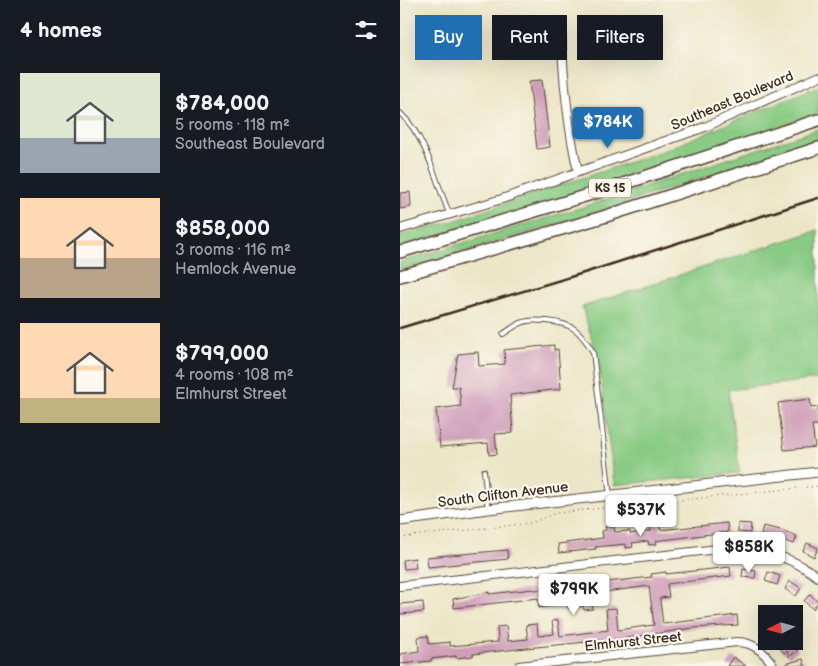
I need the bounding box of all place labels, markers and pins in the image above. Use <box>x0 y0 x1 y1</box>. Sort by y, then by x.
pin: $784K <box>573 106 643 149</box>
pin: $537K <box>606 494 676 537</box>
pin: $858K <box>714 532 784 574</box>
pin: $799K <box>539 574 609 616</box>

